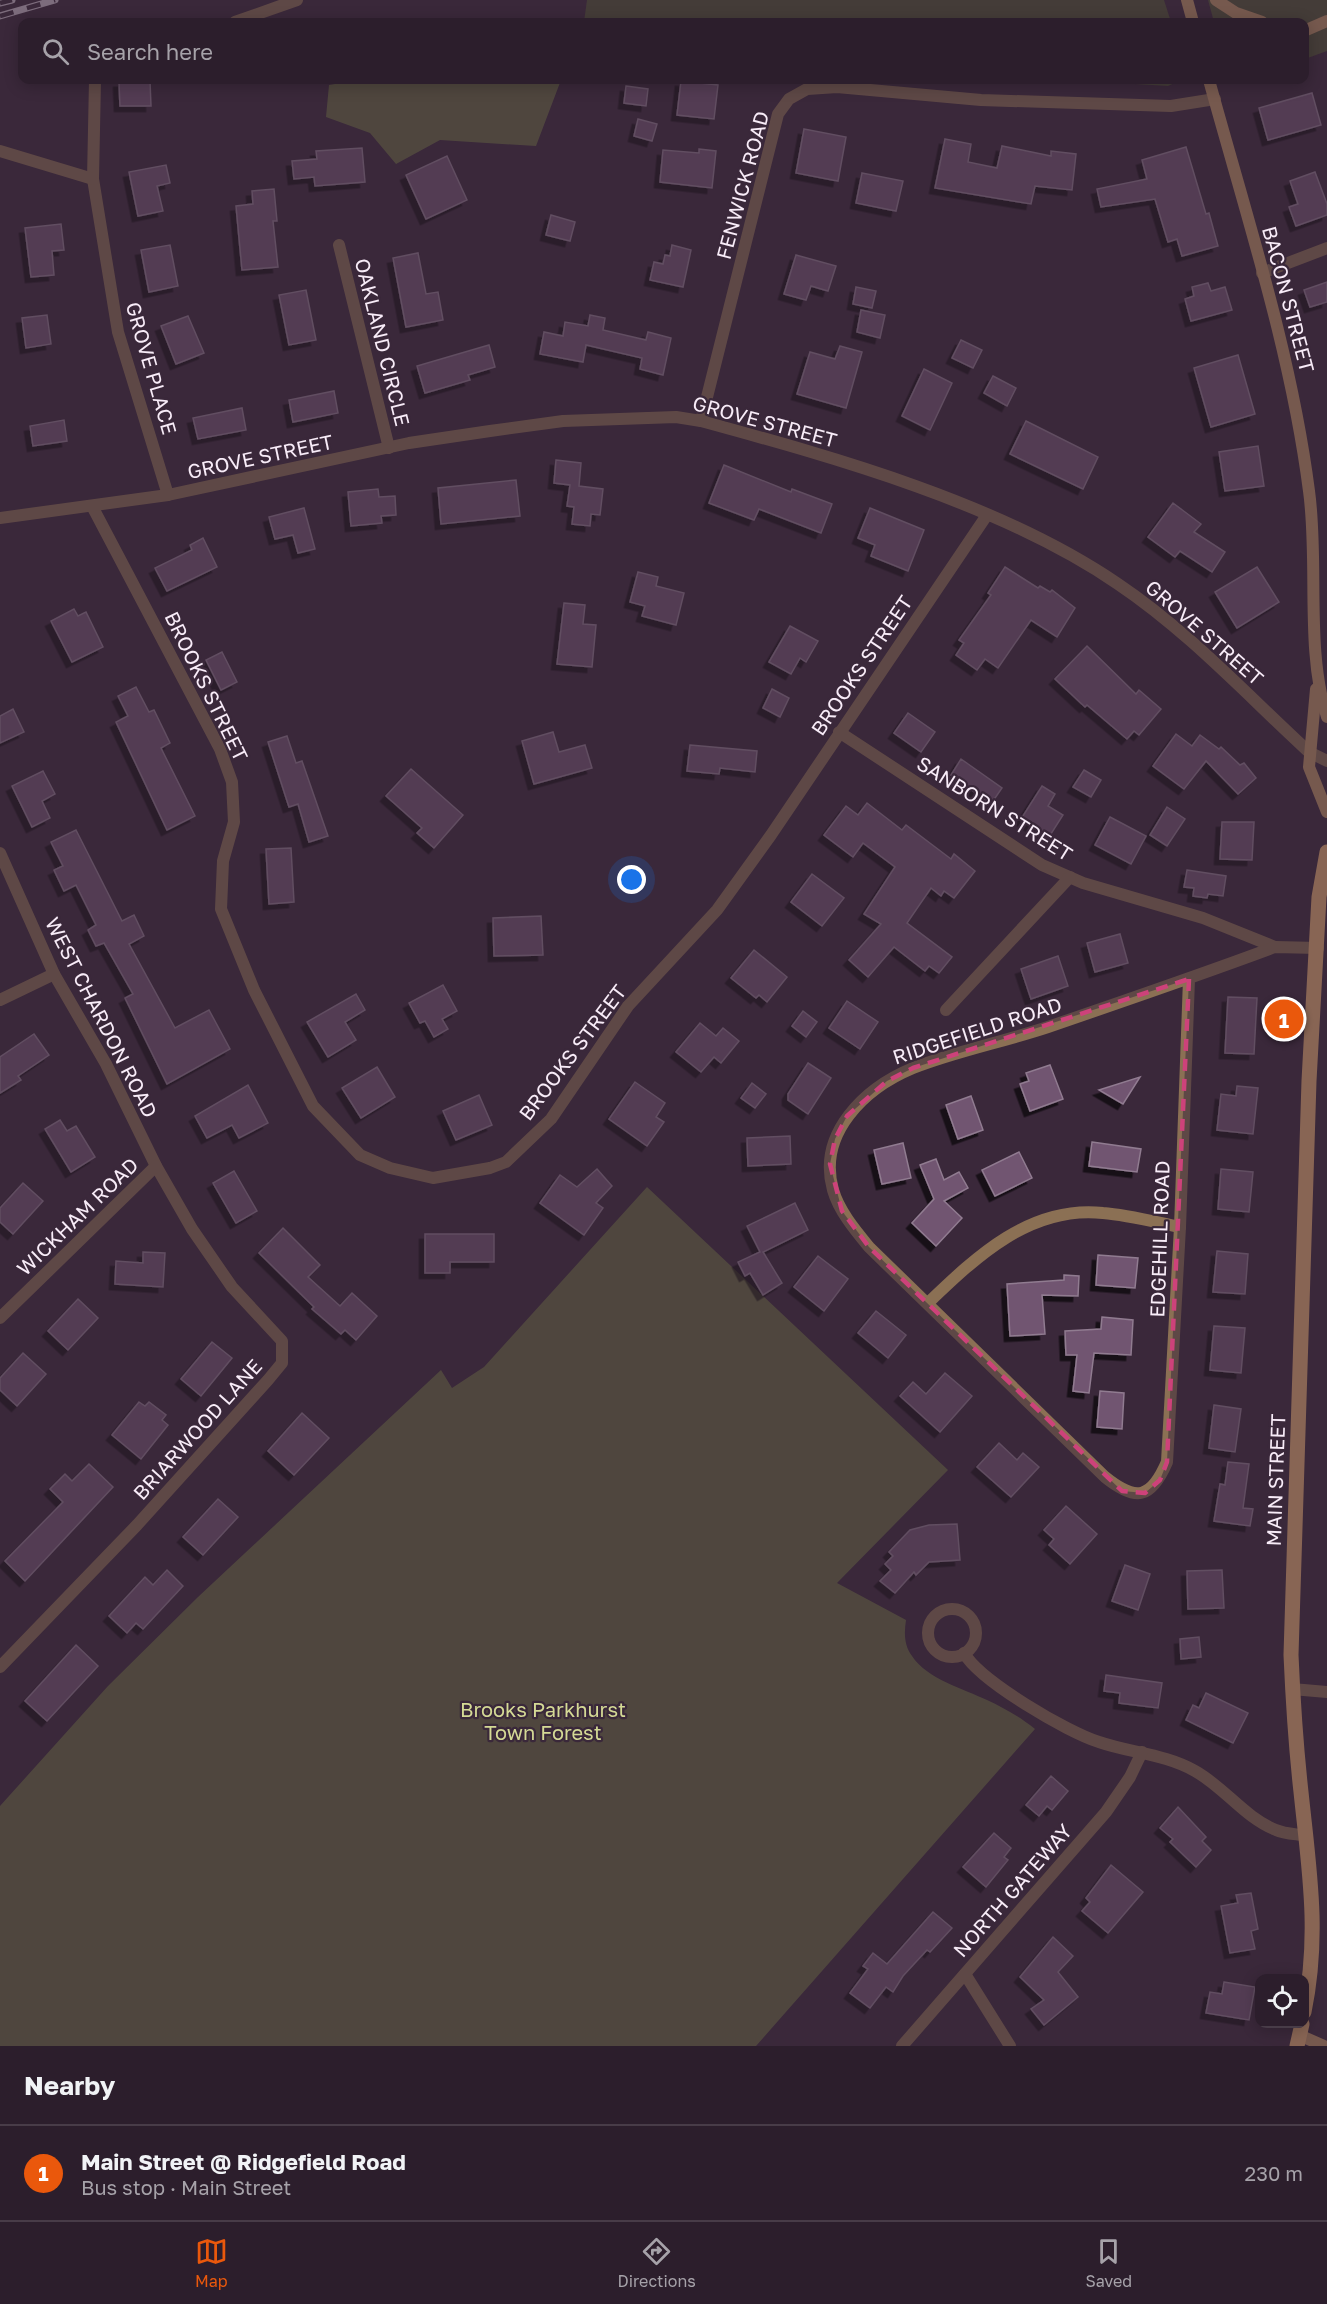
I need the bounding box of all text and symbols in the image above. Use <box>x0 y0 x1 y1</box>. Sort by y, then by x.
search box <box>18 18 1309 84</box>
icon: search <box>39 35 72 68</box>
text: Search here <box>87 38 213 65</box>
street label: FENWICK ROAD <box>711 108 773 262</box>
street label: BACON STREET <box>1258 223 1320 375</box>
street label: OAKLAND CIRCLE <box>351 256 415 428</box>
street label: GROVE PLACE <box>122 299 182 437</box>
street label: GROVE STREET <box>690 390 840 452</box>
street label: GROVE STREET <box>185 429 335 483</box>
street label: GROVE STREET <box>1141 574 1269 690</box>
street label: BROOKS STREET <box>805 591 917 739</box>
street label: BROOKS STREET <box>160 607 254 765</box>
street label: SANBORN STREET <box>913 750 1077 866</box>
your location <box>617 865 646 894</box>
street label: WEST CHARDON ROAD <box>41 913 163 1121</box>
street label: BROOKS STREET <box>513 980 631 1124</box>
street label: RIDGEFIELD ROAD <box>889 991 1065 1069</box>
pin: 1 <box>1264 996 1304 1042</box>
street label: WICKHAM ROAD <box>11 1152 143 1280</box>
street label: EDGEHILL ROAD <box>1144 1160 1174 1318</box>
street label: BRIARWOOD LANE <box>128 1354 266 1504</box>
street label: MAIN STREET <box>1261 1413 1289 1547</box>
park label: Brooks Parkhurst Town Forest <box>460 1697 626 1744</box>
street label: NORTH GATEWAY <box>948 1818 1076 1961</box>
map controls <box>1255 1974 1309 2028</box>
button: locate <box>1255 1974 1309 2028</box>
text: Nearby <box>24 2070 115 2101</box>
text: Main Street @ Ridgefield Road <box>81 2148 406 2175</box>
text: 1 <box>38 2161 49 2185</box>
text: 230 m <box>1245 2161 1303 2185</box>
text: Bus stop · Main Street <box>81 2175 291 2199</box>
tab: Map <box>195 2235 228 2291</box>
tab: Directions <box>618 2235 696 2291</box>
tab: Saved <box>1085 2235 1132 2291</box>

